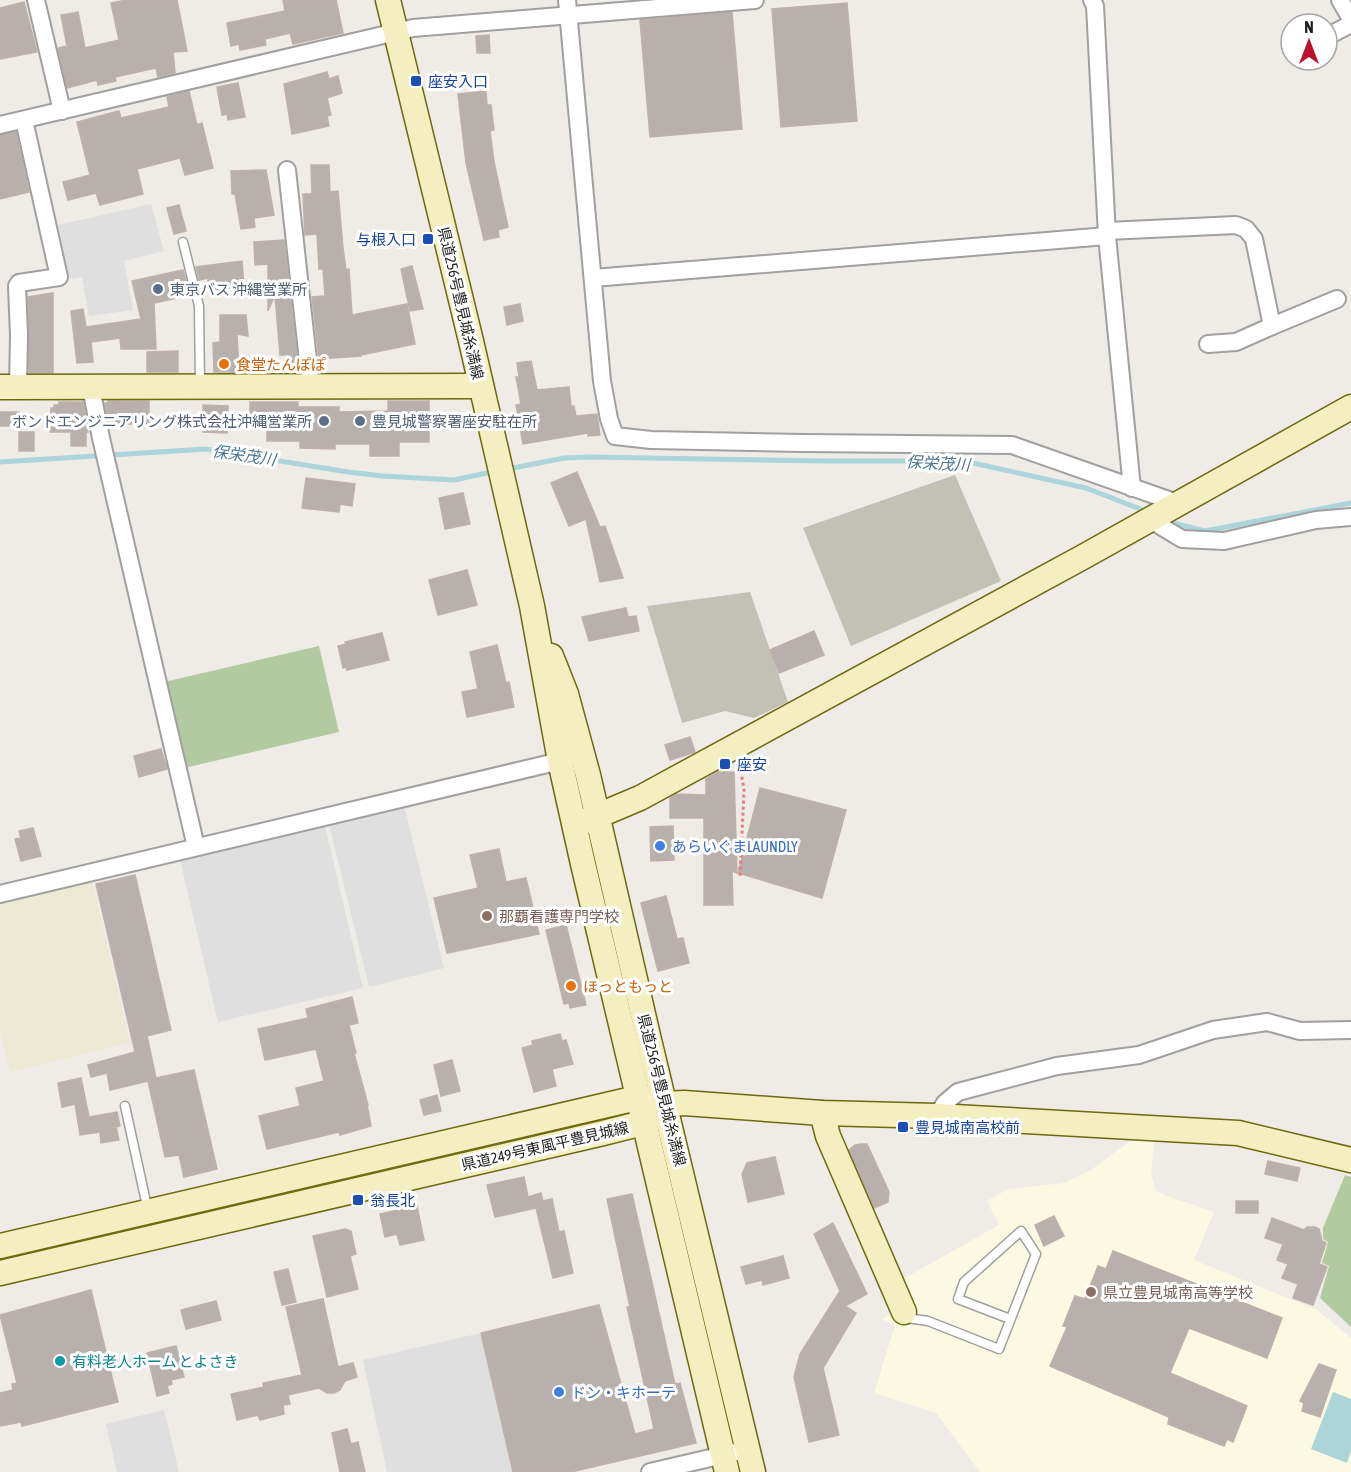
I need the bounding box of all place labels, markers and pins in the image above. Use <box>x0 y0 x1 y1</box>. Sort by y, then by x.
place label: 座安入口 <box>428 73 488 90</box>
marker: 座安入口 <box>409 74 423 88</box>
place label: 与根入口 <box>356 231 416 248</box>
marker: 与根入口 <box>421 232 435 246</box>
place label: 東京バス 沖縄営業所 <box>170 281 307 298</box>
marker: 東京バス 沖縄営業所 <box>151 282 165 296</box>
place label: 食堂たんぽぽ <box>236 356 326 373</box>
marker: 食堂たんぽぽ <box>217 357 231 371</box>
place label: ボンドエンジニアリング株式会社沖縄営業所 <box>12 413 312 430</box>
place label: 豊見城警察署座安駐在所 <box>372 413 537 430</box>
marker: ボンドエンジニアリング株式会社沖縄営業所 <box>317 414 331 428</box>
marker: 豊見城警察署座安駐在所 <box>353 414 367 428</box>
place label: 座安 <box>737 756 767 773</box>
marker: 座安 <box>718 757 732 771</box>
place label: あらいぐまLAUNDLY <box>672 838 798 855</box>
marker: あらいぐまLAUNDLY <box>653 839 667 853</box>
place label: 那覇看護専門学校 <box>499 908 619 925</box>
marker: 那覇看護専門学校 <box>480 909 494 923</box>
place label: ほっともっと <box>583 978 673 995</box>
marker: ほっともっと <box>564 979 578 993</box>
place label: 豊見城南高校前 <box>915 1119 1020 1136</box>
marker: 豊見城南高校前 <box>896 1120 910 1134</box>
place label: 翁長北 <box>370 1192 415 1209</box>
marker: 翁長北 <box>351 1193 365 1207</box>
place label: 県立豊見城南高等学校 <box>1103 1284 1253 1301</box>
marker: 県立豊見城南高等学校 <box>1084 1285 1098 1299</box>
place label: 有料老人ホーム とよさき <box>72 1353 239 1370</box>
marker: 有料老人ホーム とよさき <box>53 1354 67 1368</box>
place label: ドン・キホーテ <box>571 1384 676 1401</box>
marker: ドン・キホーテ <box>552 1385 566 1399</box>

